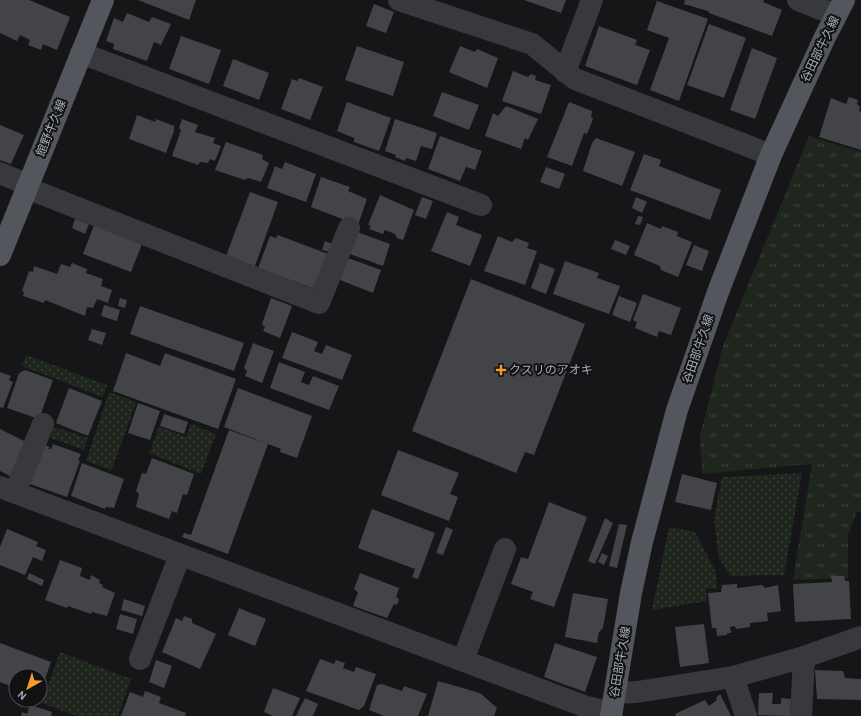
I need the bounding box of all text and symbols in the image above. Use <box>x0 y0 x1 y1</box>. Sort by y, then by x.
street label: 谷田部牛久線 <box>798 14 841 84</box>
street label: 館野牛久線 <box>33 98 68 158</box>
street label: 谷田部牛久線 <box>680 313 715 385</box>
place label: クスリのアオキ <box>509 364 593 376</box>
marker: クスリのアオキ <box>496 365 506 375</box>
street label: 谷田部牛久線 <box>607 625 632 699</box>
north arrow <box>8 668 48 708</box>
text: N <box>16 689 28 702</box>

